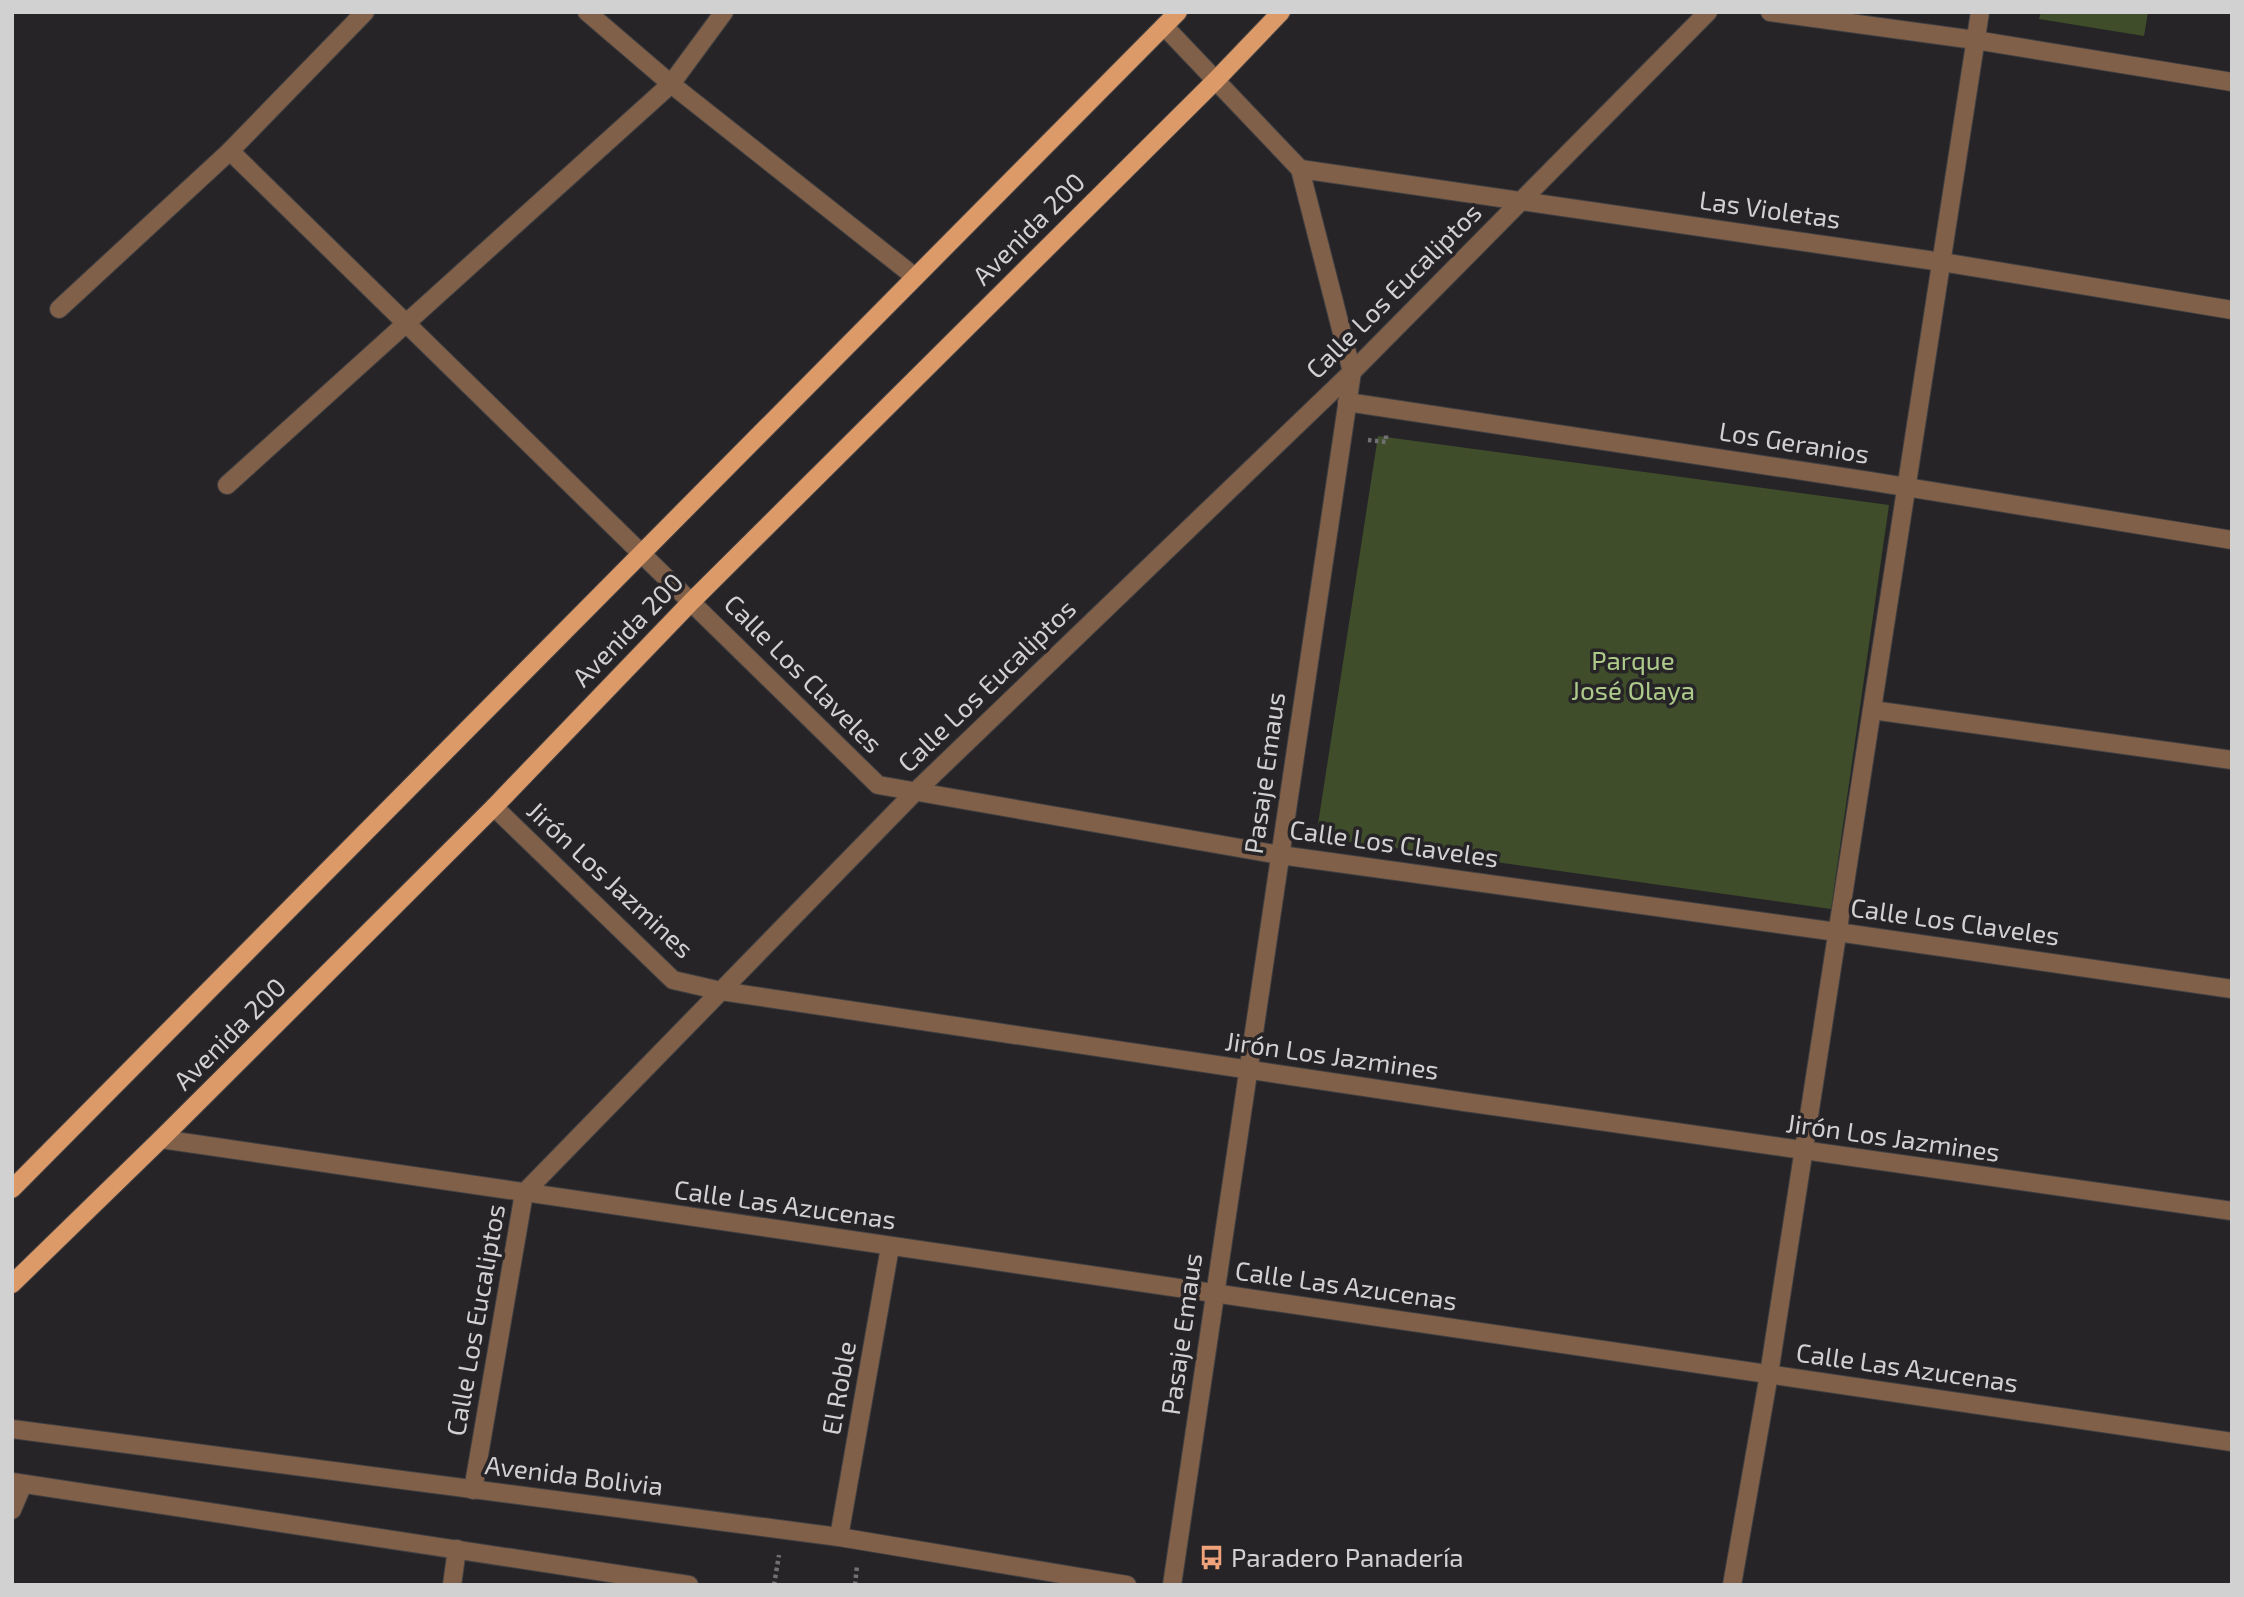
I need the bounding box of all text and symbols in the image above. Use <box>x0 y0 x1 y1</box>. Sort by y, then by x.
street label: Avenida 200 <box>965 165 1090 290</box>
street label: Las Violetas <box>1698 183 1843 234</box>
street label: Calle Los Eucaliptos <box>1299 196 1487 384</box>
street label: Los Geranios <box>1717 414 1872 469</box>
street label: Avenida 200 <box>565 566 689 692</box>
street label: Calle Los Claveles <box>719 587 890 758</box>
street label: Calle Los Eucaliptos <box>891 592 1081 778</box>
park label: Parque José Olaya <box>1571 644 1695 705</box>
street label: Pasaje Emaus <box>1237 690 1290 856</box>
street label: Jirón Los Jazmines <box>522 794 700 964</box>
street label: Calle Los Claveles <box>1288 813 1501 873</box>
street label: Calle Los Claveles <box>1849 891 2062 951</box>
street label: Avenida 200 <box>166 970 291 1095</box>
street label: Jirón Los Jazmines <box>1223 1024 1441 1085</box>
street label: Jirón Los Jazmines <box>1784 1106 2002 1167</box>
street label: Calle Las Azucenas <box>672 1173 898 1234</box>
street label: Calle Los Eucaliptos <box>439 1201 510 1438</box>
street label: Pasaje Emaus <box>1154 1251 1207 1417</box>
street label: Calle Las Azucenas <box>1233 1254 1459 1315</box>
street label: Calle Las Azucenas <box>1794 1336 2020 1397</box>
street label: El Roble <box>814 1338 861 1437</box>
street label: Avenida Bolivia <box>483 1448 665 1501</box>
place label: Paradero Panadería <box>1231 1541 1464 1572</box>
bus stop icon: Paradero Panadería <box>1197 1544 1225 1572</box>

